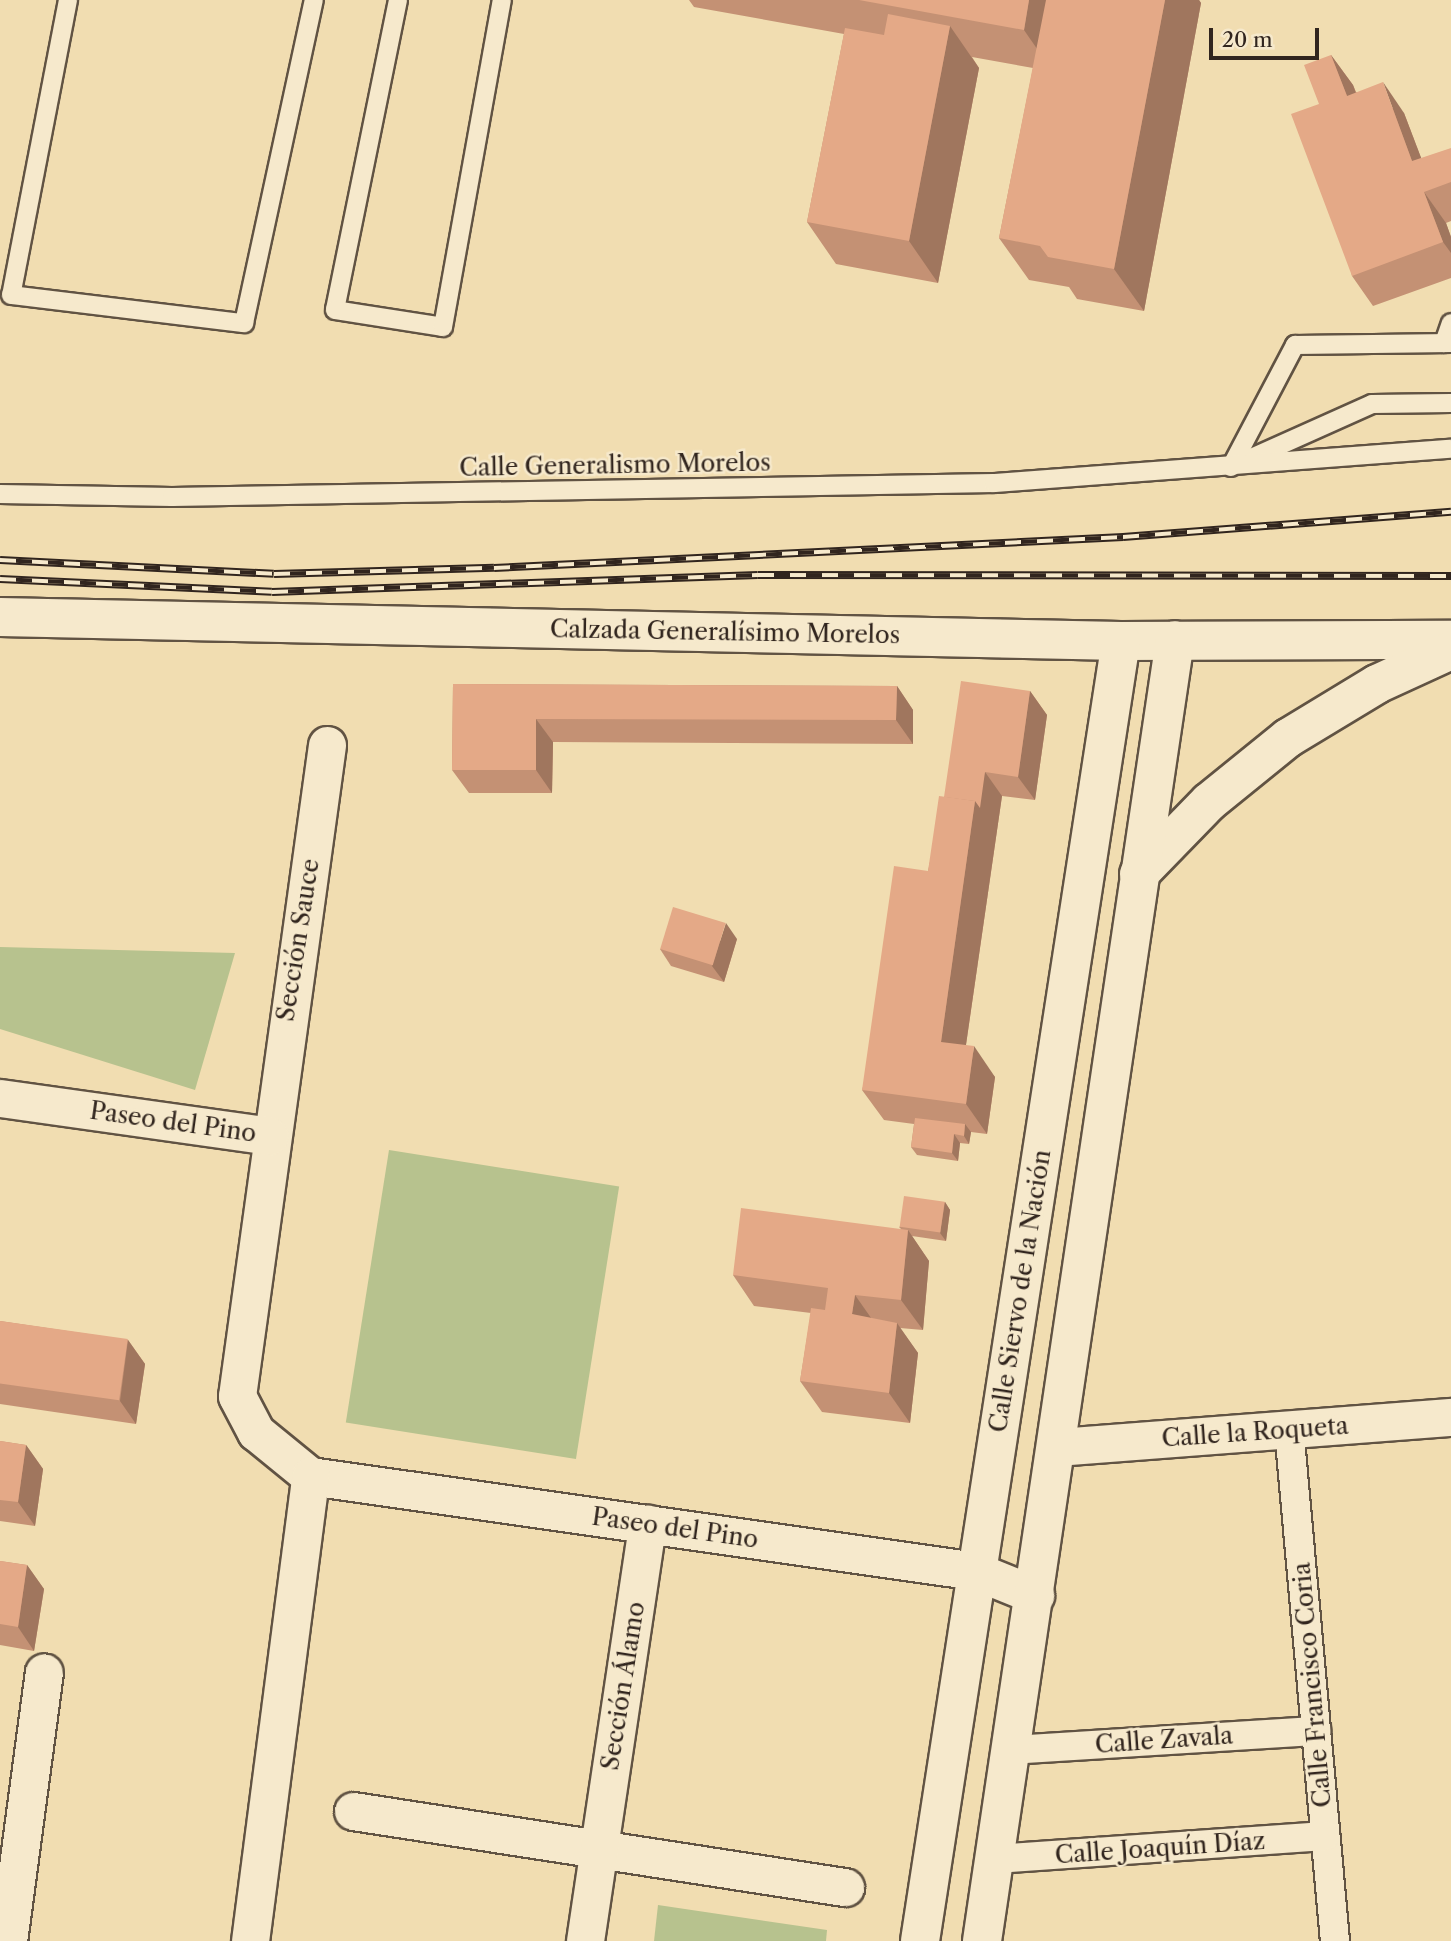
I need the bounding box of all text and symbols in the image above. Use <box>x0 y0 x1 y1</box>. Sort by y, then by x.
scale bar <box>1213 14 1323 58</box>
text: 20 m <box>1222 27 1273 52</box>
street label: Calle Generalismo Morelos <box>459 448 771 482</box>
street label: Calzada Generalísimo Morelos <box>550 615 900 649</box>
street label: Sección Sauce <box>271 857 325 1023</box>
street label: Paseo del Pino <box>88 1096 258 1148</box>
street label: Calle Siervo de la Nación <box>983 1147 1057 1435</box>
street label: Calle la Roqueta <box>1161 1411 1349 1453</box>
street label: Paseo del Pino <box>590 1502 760 1554</box>
street label: Calle Francisco Coria <box>1287 1561 1337 1809</box>
street label: Sección Álamo <box>595 1599 651 1773</box>
street label: Calle Zavala <box>1094 1721 1234 1759</box>
street label: Calle Joaquín Díaz <box>1054 1826 1266 1870</box>

